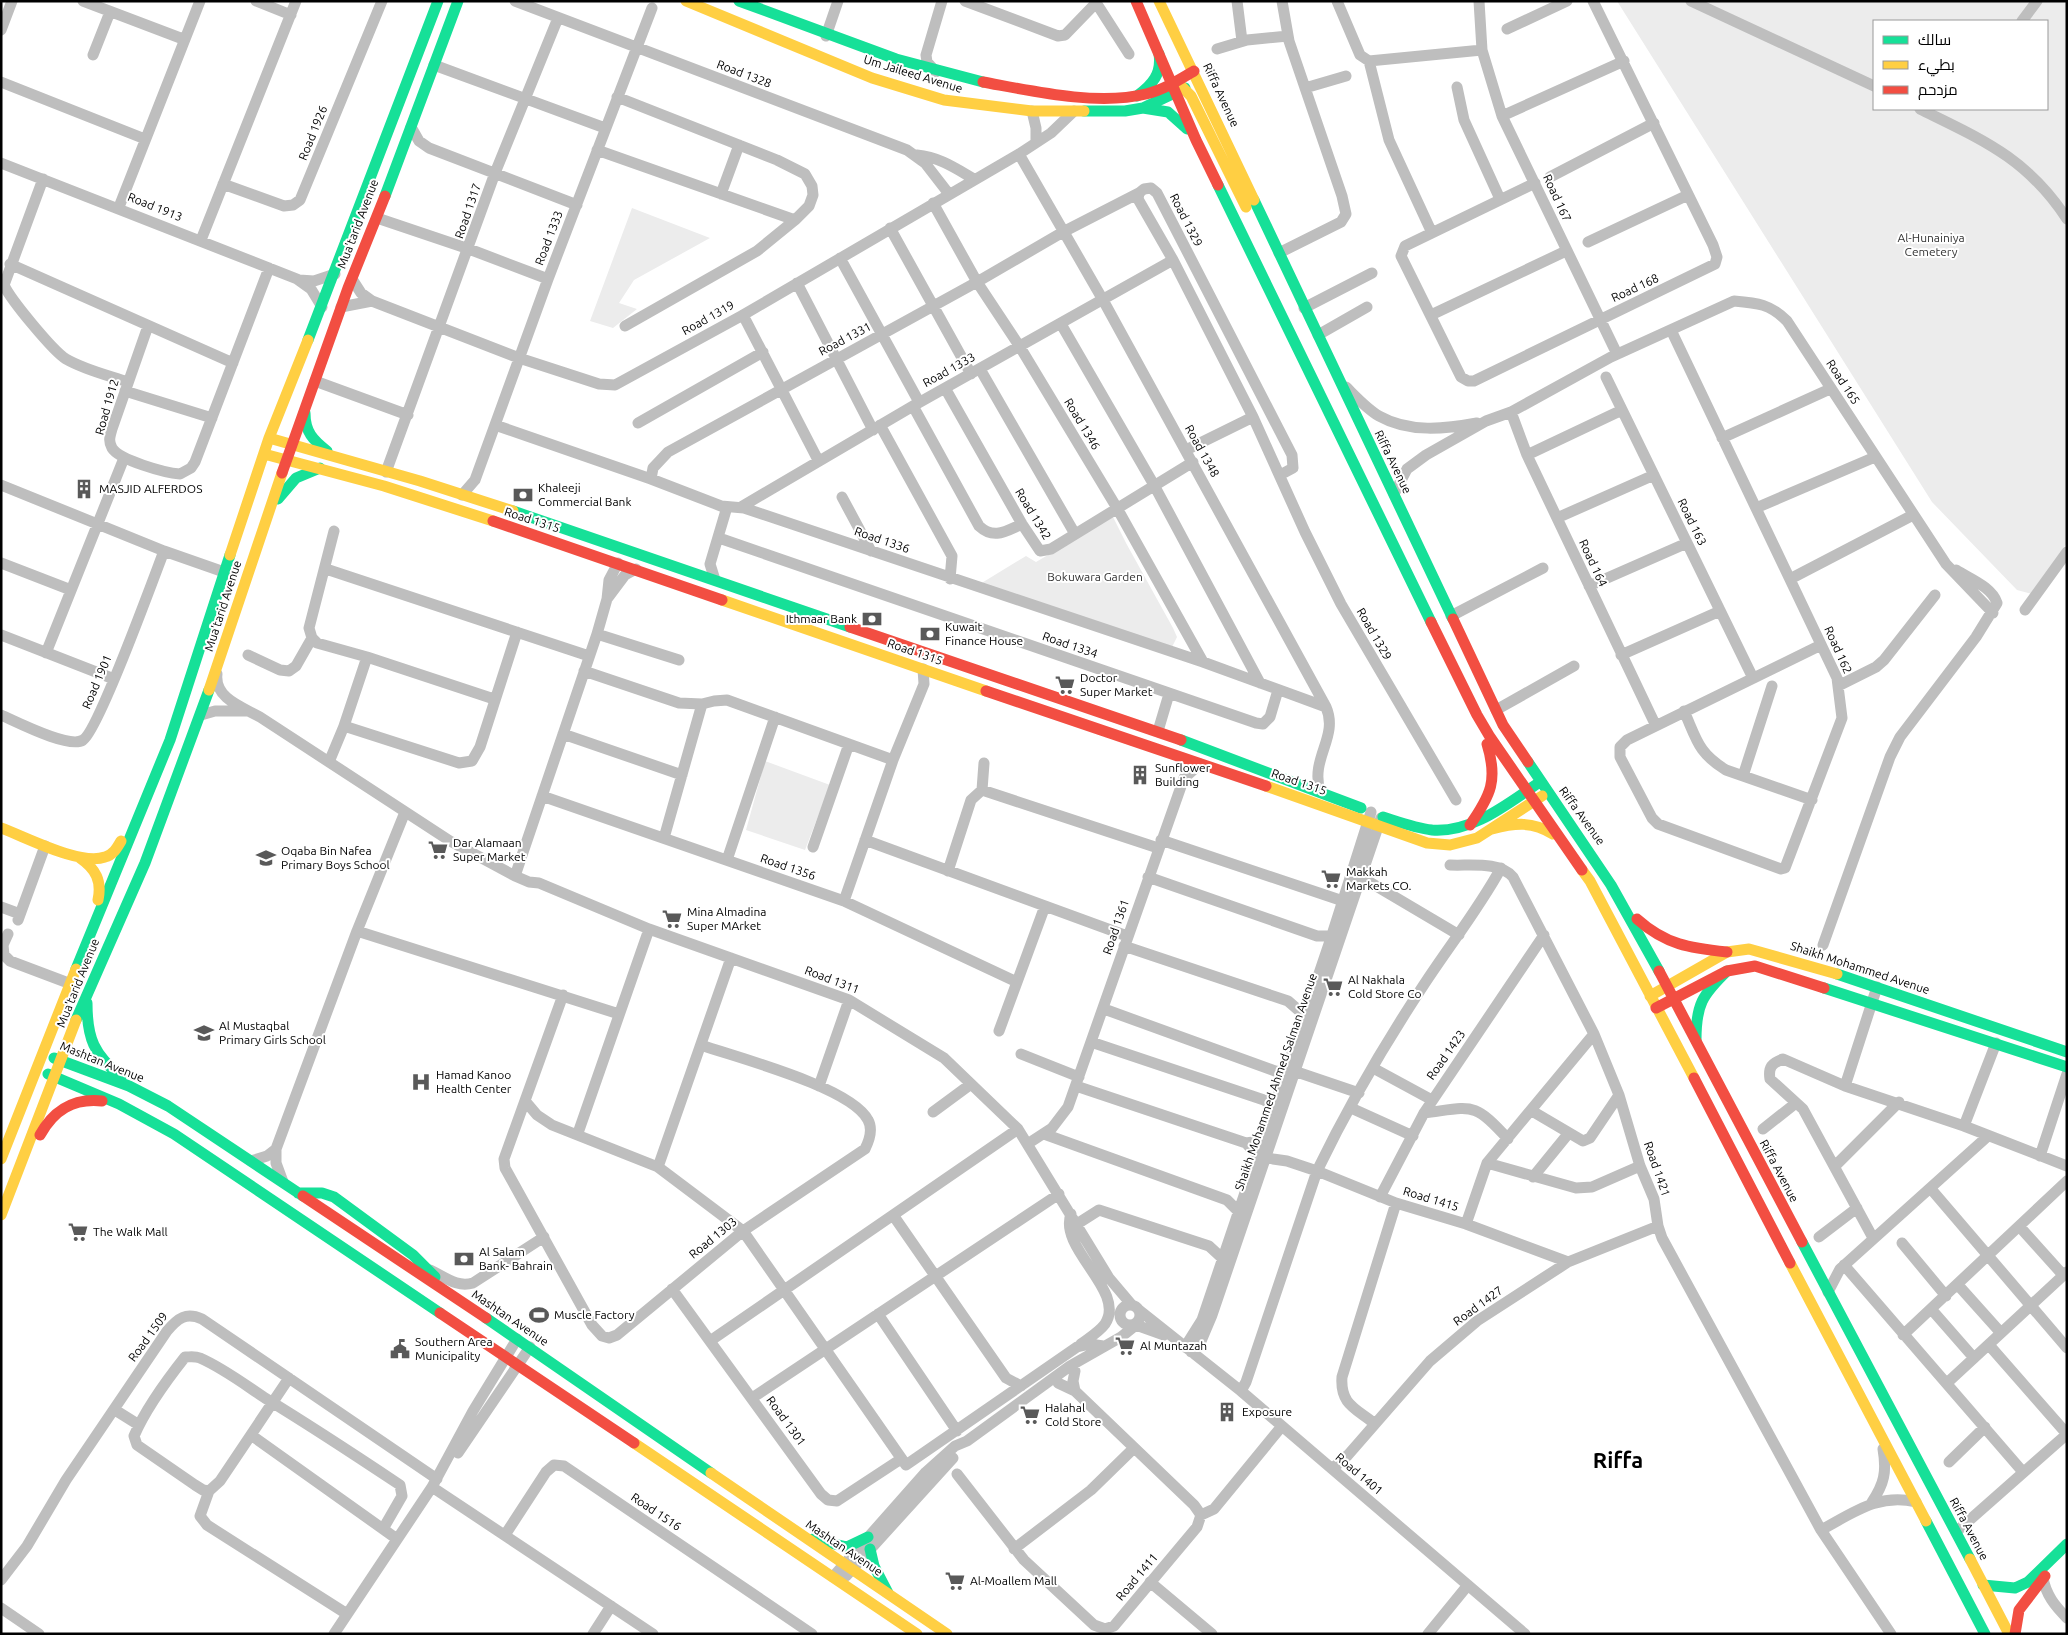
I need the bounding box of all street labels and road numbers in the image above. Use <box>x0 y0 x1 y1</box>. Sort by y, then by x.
street label: Um Jaileed Avenue <box>862 52 964 95</box>
street label: Road 1328 <box>715 57 774 90</box>
street label: Riffa Avenue <box>1201 61 1242 129</box>
street label: Road 1926 <box>296 104 329 162</box>
street label: Road 167 <box>1541 172 1574 224</box>
street label: Mua'tarid Avenue <box>335 177 381 270</box>
street label: Road 1317 <box>452 182 483 240</box>
street label: Road 1913 <box>126 190 184 223</box>
street label: Road 1329 <box>1168 191 1205 248</box>
street label: Road 1333 <box>532 209 565 267</box>
street label: Road 168 <box>1609 271 1661 304</box>
street label: Road 1319 <box>679 298 736 337</box>
street label: Road 1331 <box>816 319 873 358</box>
street label: Road 1333 <box>920 350 977 389</box>
street label: Road 165 <box>1824 357 1863 407</box>
street label: Road 1912 <box>92 377 121 436</box>
street label: Road 1346 <box>1062 396 1103 452</box>
street label: Road 1348 <box>1183 422 1222 479</box>
street label: Riffa Avenue <box>1373 428 1414 496</box>
street label: Road 1342 <box>1013 486 1054 542</box>
street label: Road 163 <box>1675 496 1709 547</box>
street label: Road 1315 <box>503 504 561 535</box>
street label: Road 1336 <box>853 524 912 555</box>
street label: Road 164 <box>1577 537 1610 589</box>
street label: Mua'tarid Avenue <box>202 559 243 653</box>
street label: Road 1329 <box>1354 606 1394 662</box>
street label: Road 162 <box>1822 624 1855 676</box>
street label: Road 1334 <box>1041 629 1100 660</box>
street label: Road 1315 <box>886 636 944 667</box>
street label: Road 1901 <box>79 653 114 711</box>
street label: Road 1315 <box>1270 766 1328 797</box>
street label: Riffa Avenue <box>1557 784 1608 847</box>
street label: Road 1356 <box>759 851 818 882</box>
street label: Road 1361 <box>1100 898 1131 956</box>
street label: Mua'tarid Avenue <box>54 936 101 1029</box>
street label: Shaikh Mohammed Avenue <box>1789 939 1932 996</box>
street label: Road 1311 <box>803 963 861 996</box>
street label: Shaikh Mohammed Ahmed Salman Avenue <box>1232 971 1319 1192</box>
street label: Road 1423 <box>1424 1027 1467 1082</box>
street label: Mashtan Avenue <box>58 1039 146 1084</box>
street label: Riffa Avenue <box>1758 1137 1801 1204</box>
street label: Road 1421 <box>1642 1140 1673 1198</box>
street label: Road 1415 <box>1402 1184 1461 1213</box>
street label: Road 1303 <box>686 1214 739 1261</box>
street label: Road 1427 <box>1451 1283 1505 1328</box>
street label: Mashtan Avenue <box>470 1287 551 1348</box>
street label: Road 1509 <box>125 1310 170 1364</box>
street label: Road 1301 <box>764 1394 809 1448</box>
street label: Road 1401 <box>1333 1450 1386 1497</box>
street label: Road 1516 <box>629 1490 684 1533</box>
street label: Riffa Avenue <box>1948 1495 1991 1562</box>
street label: Mashtan Avenue <box>804 1517 885 1578</box>
street label: Road 1411 <box>1113 1550 1160 1603</box>

